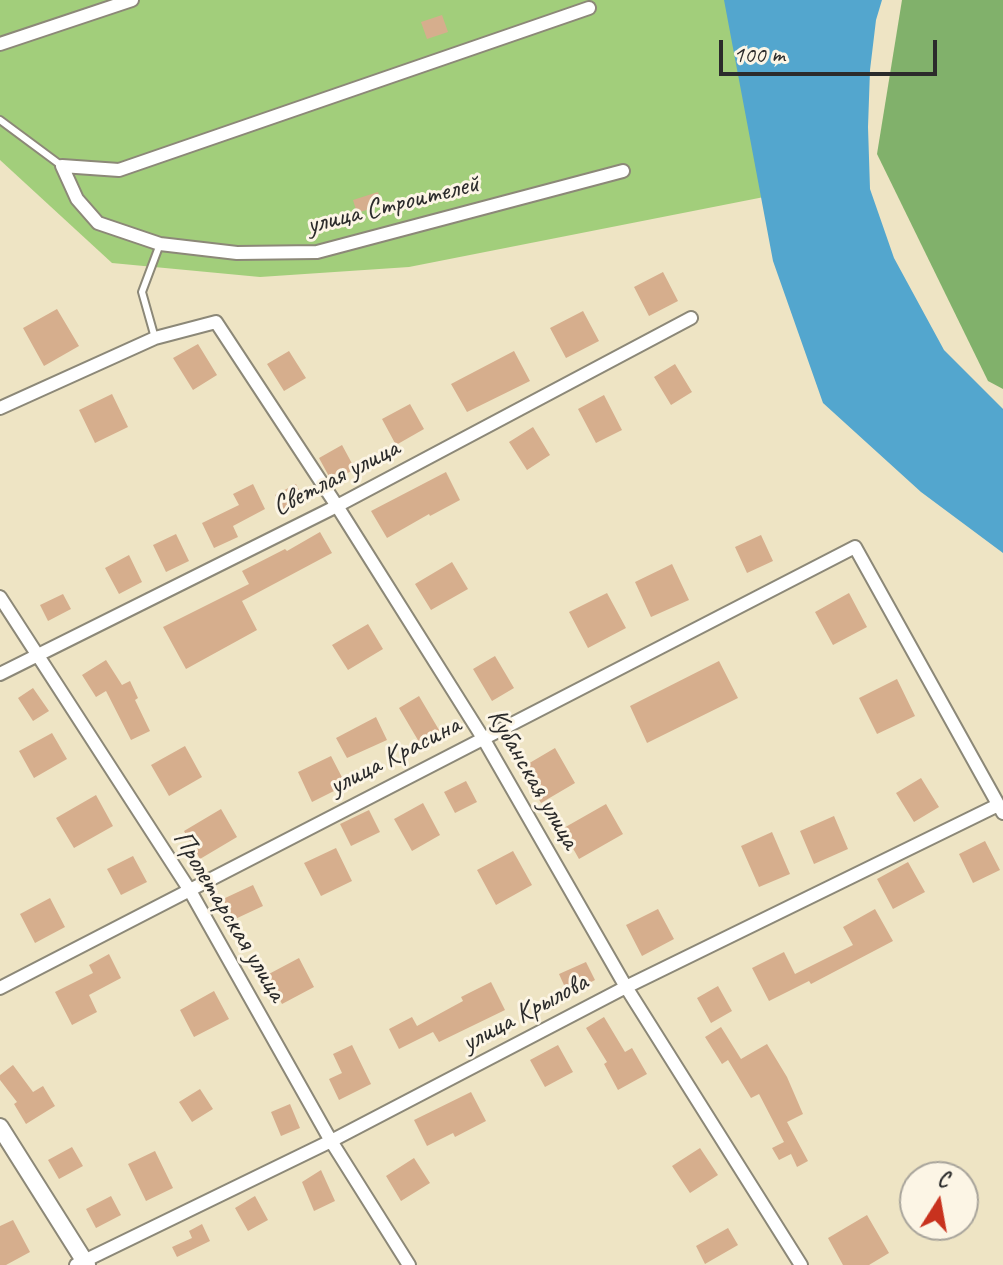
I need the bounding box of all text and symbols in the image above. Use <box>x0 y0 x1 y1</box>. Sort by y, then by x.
scale bar <box>723 24 941 74</box>
text: 100 m <box>733 39 785 69</box>
street label: улица Строителей <box>303 167 483 243</box>
street label: Светлая улица <box>267 432 405 524</box>
street label: Кубанская улица <box>479 703 587 855</box>
street label: улица Красина <box>324 709 466 803</box>
street label: Пролетарская улица <box>165 824 293 1008</box>
street label: улица Крылова <box>456 966 594 1060</box>
north arrow <box>899 1161 979 1241</box>
text: С <box>935 1165 951 1194</box>

